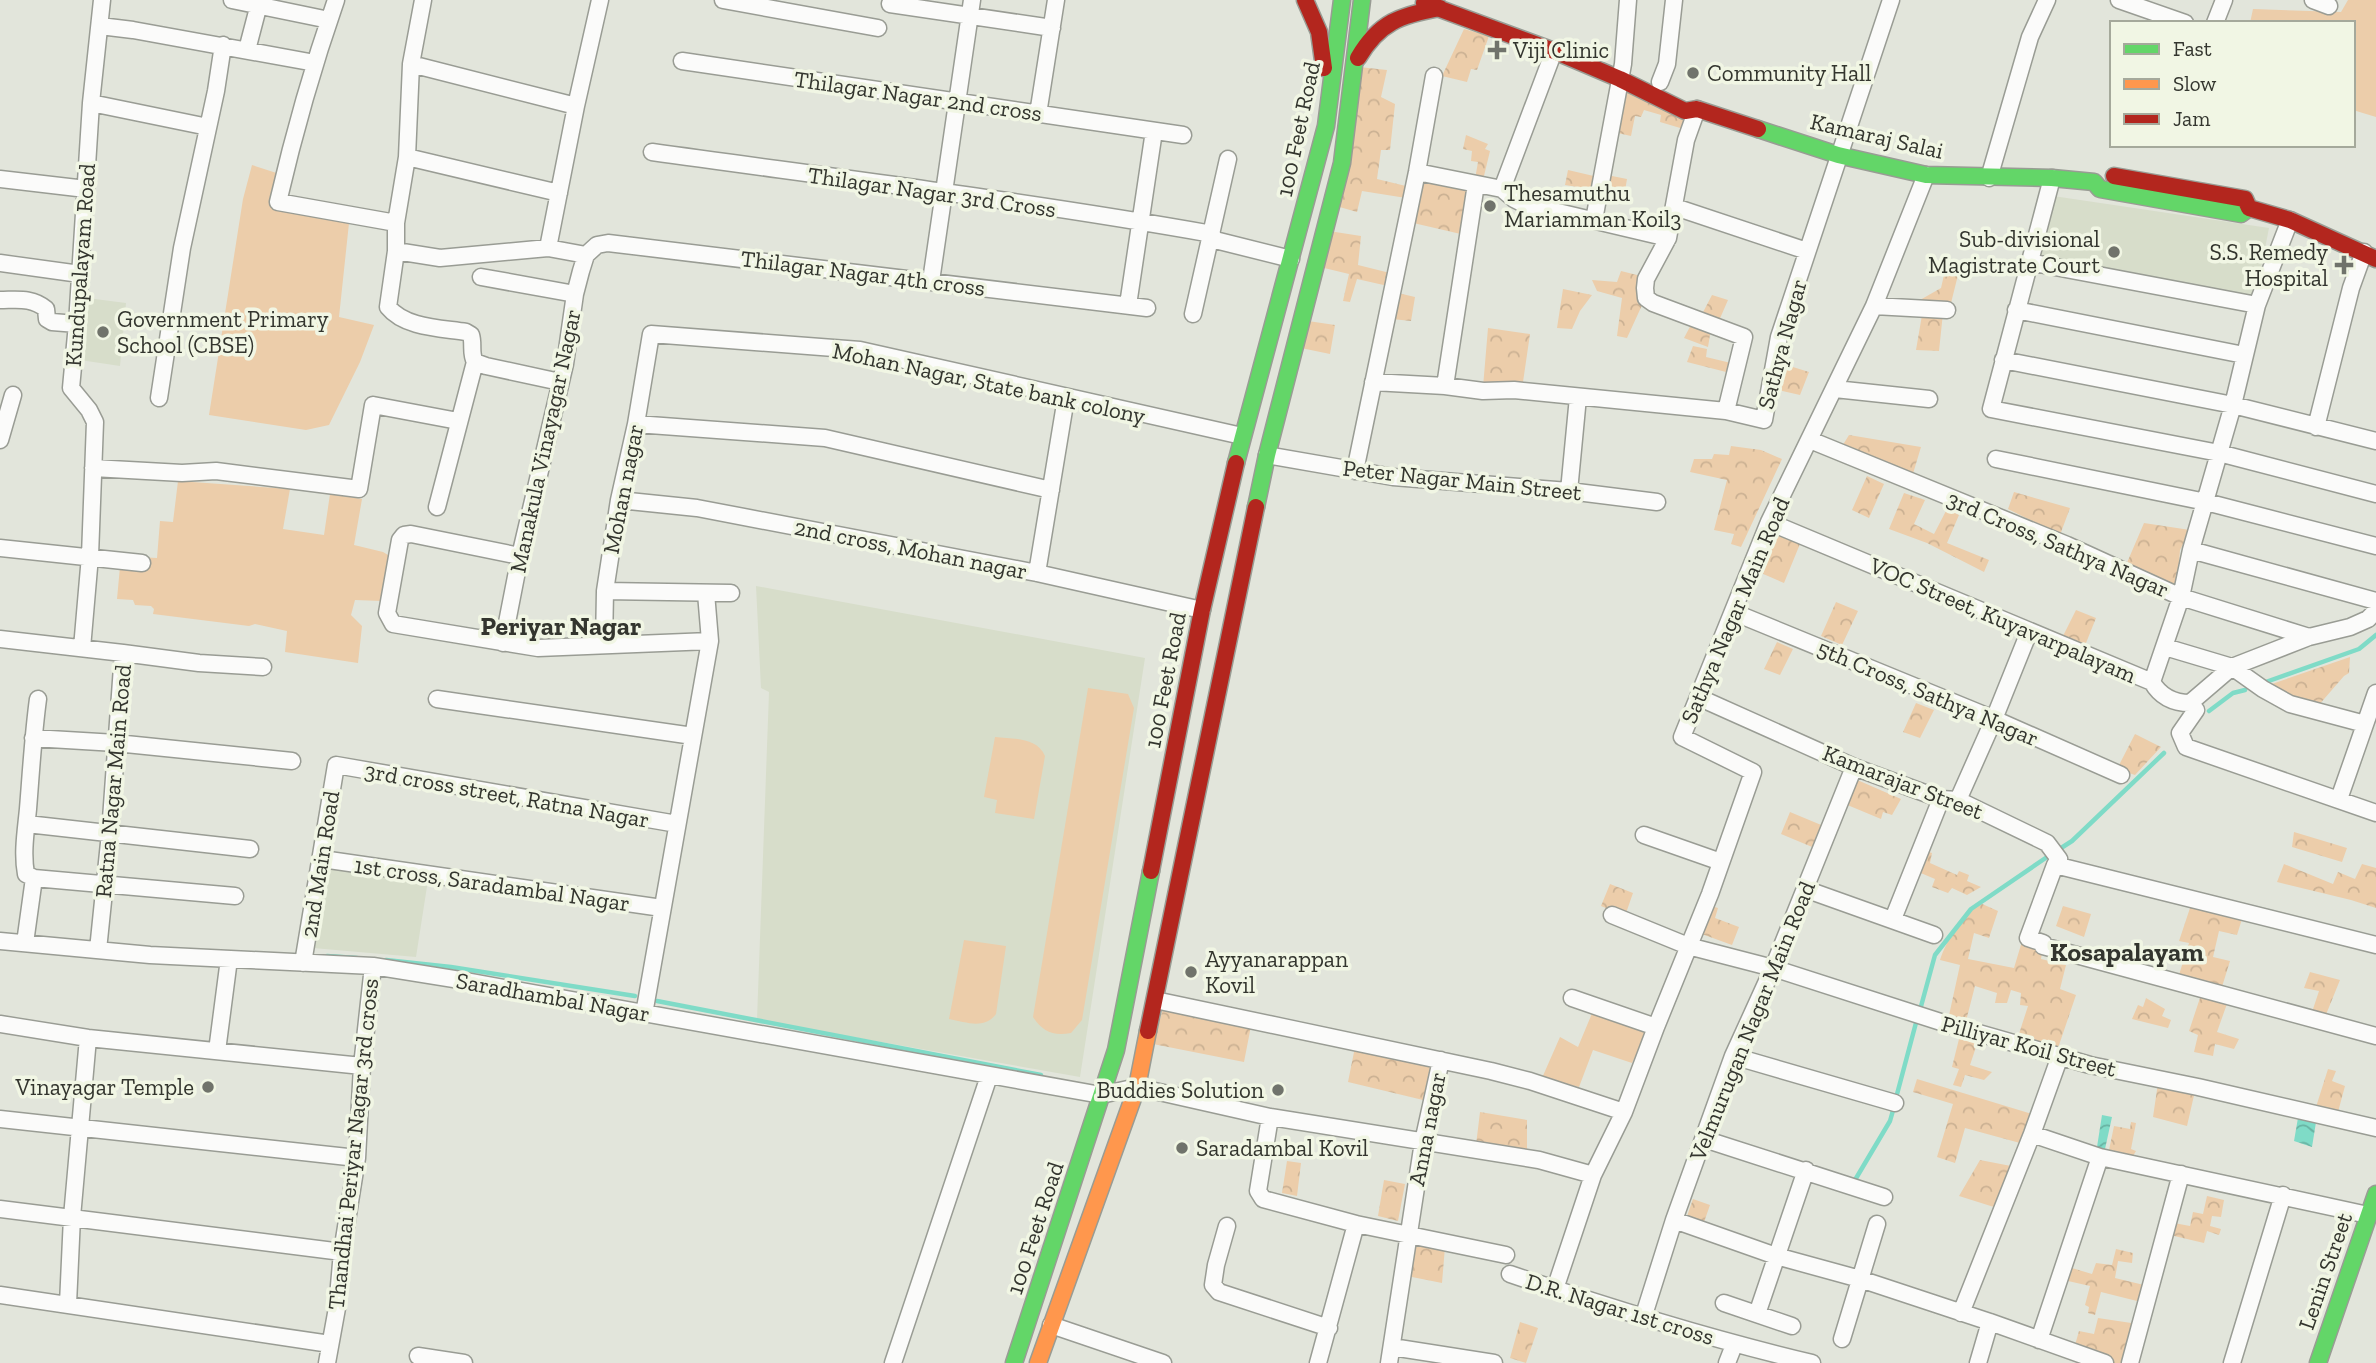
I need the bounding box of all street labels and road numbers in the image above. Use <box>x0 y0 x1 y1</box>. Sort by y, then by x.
street label: 100 Feet Road <box>1270 58 1326 199</box>
street label: Thilagar Nagar 2nd cross <box>792 65 1044 127</box>
street label: Kamaraj Salai <box>1808 107 1946 165</box>
street label: Thilagar Nagar 3rd Cross <box>806 161 1058 223</box>
street label: Kundupalayam Road <box>59 162 101 368</box>
street label: Thilagar Nagar 4th cross <box>739 244 987 302</box>
street label: Sathya Nagar <box>1751 276 1813 412</box>
street label: Manakula Vinayagar Nagar <box>503 307 587 575</box>
street label: Mohan Nagar, State bank colony <box>830 336 1148 430</box>
street label: Mohan nagar <box>597 422 649 556</box>
street label: Peter Nagar Main Street <box>1341 454 1583 507</box>
street label: 3rd Cross, Sathya Nagar <box>1943 485 2173 603</box>
street label: Sathya Nagar Main Road <box>1675 492 1796 728</box>
street label: 2nd cross, Mohan nagar <box>792 513 1030 585</box>
street label: VOC Street, Kuyavarpalayam <box>1865 551 2141 689</box>
street label: 100 Feet Road <box>1138 609 1192 750</box>
street label: 5th Cross, Sathya Nagar <box>1813 634 2043 752</box>
street label: Ratna Nagar Main Road <box>89 663 137 899</box>
street label: Kamarajar Street <box>1819 739 1988 826</box>
street label: 3rd cross street, Ratna Nagar <box>362 756 652 834</box>
street label: 2nd Main Road <box>295 788 345 939</box>
street label: 1st cross, Saradambal Nagar <box>352 851 632 917</box>
street label: Velmurugan Nagar Main Road <box>1683 877 1821 1166</box>
street label: Saradhambal Nagar <box>454 966 652 1028</box>
street label: Thandhai Periyar Nagar 3rd cross <box>322 977 384 1311</box>
street label: Pilliyar Koil Street <box>1938 1009 2120 1083</box>
street label: Anna nagar <box>1402 1070 1452 1188</box>
street label: 100 Feet Road <box>1000 1158 1070 1298</box>
street label: Lenin Street <box>2292 1208 2358 1333</box>
street label: D.R. Nagar 1st cross <box>1522 1267 1718 1351</box>

